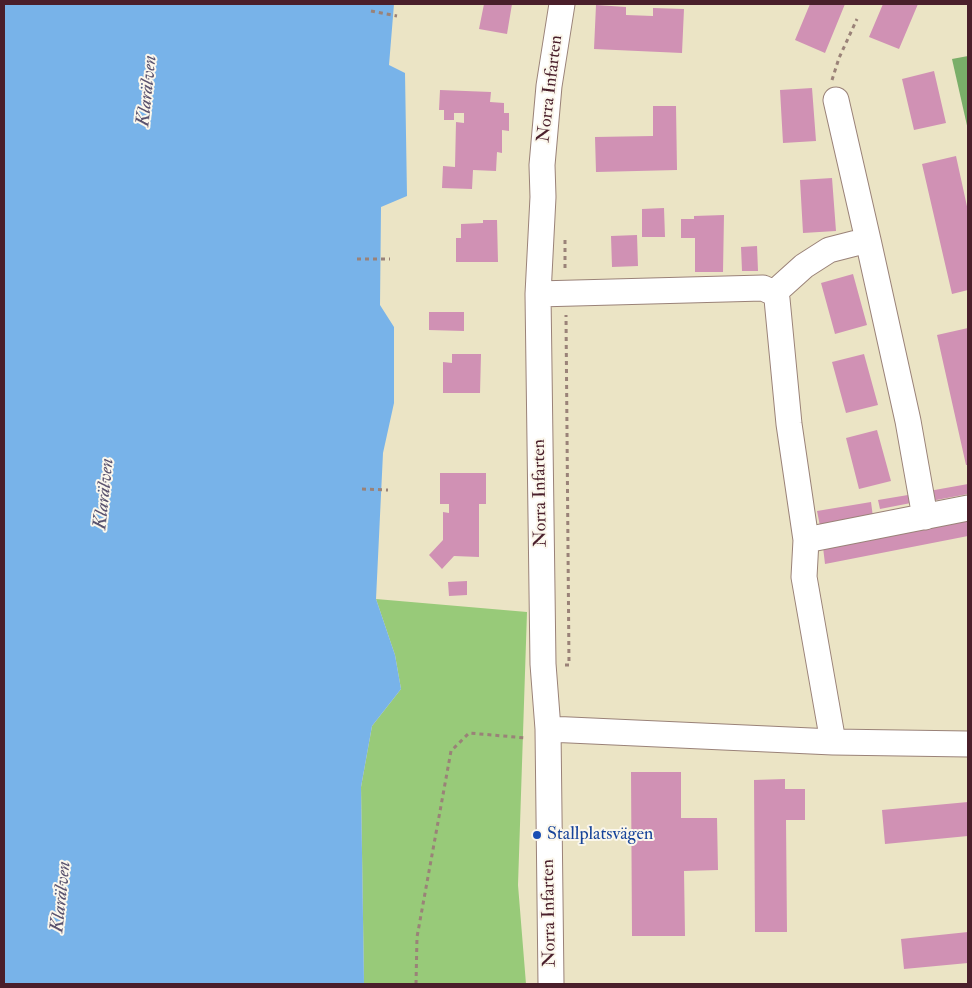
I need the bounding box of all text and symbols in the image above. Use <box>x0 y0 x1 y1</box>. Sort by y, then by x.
street label: Norra Infarten <box>534 34 568 144</box>
water label: Klarälven <box>133 54 163 128</box>
street label: Norra Infarten <box>529 439 553 547</box>
water label: Klarälven <box>90 457 120 531</box>
place label: Stallplatsvägen <box>547 824 653 846</box>
marker: Stallplatsvägen <box>531 829 543 841</box>
street label: Norra Infarten <box>538 859 562 967</box>
water label: Klarälven <box>47 860 77 934</box>

